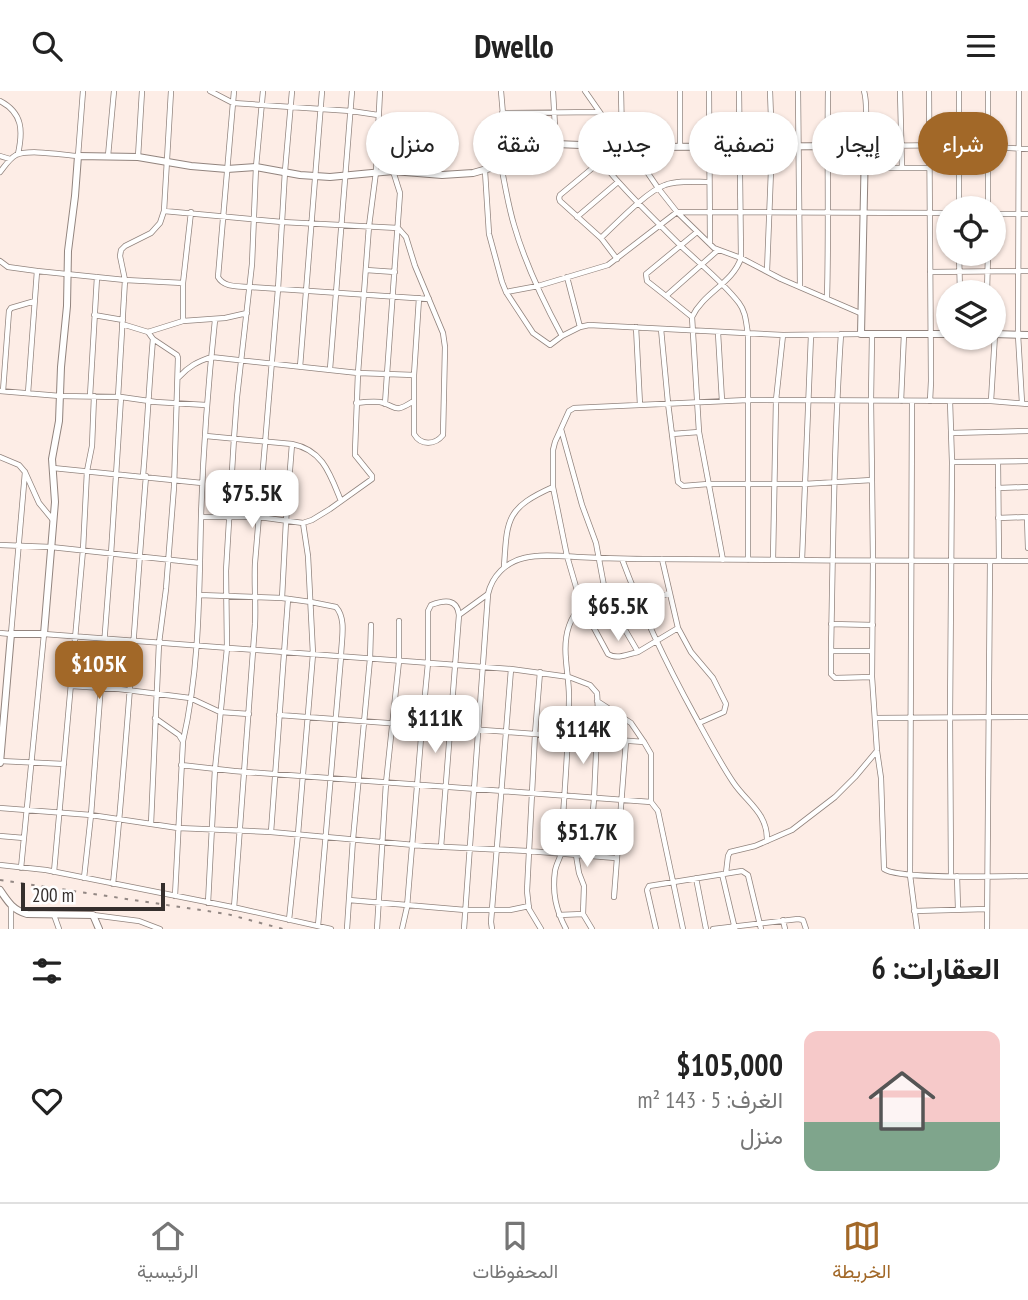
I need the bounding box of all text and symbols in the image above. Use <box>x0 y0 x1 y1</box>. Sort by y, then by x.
text: Dwello <box>474 25 554 67</box>
icon: search <box>28 27 66 65</box>
icon: menu <box>962 27 1000 65</box>
chip: منزل <box>366 112 459 175</box>
chip: شقة <box>473 112 564 175</box>
chip: جديد <box>578 112 675 175</box>
chip: تصفية <box>689 112 798 175</box>
chip: إيجار <box>812 112 904 175</box>
chip: شراء <box>918 112 1008 175</box>
map controls <box>936 196 1006 350</box>
button: locate <box>936 196 1006 266</box>
button: layers <box>936 280 1006 350</box>
pin: $75.5K <box>195 471 309 530</box>
text: $75.5K <box>222 478 282 507</box>
pin: $65.5K <box>561 583 675 643</box>
text: $65.5K <box>588 591 648 620</box>
pin: $105K <box>50 641 148 701</box>
text: $105K <box>71 649 127 678</box>
pin: $111K <box>386 695 484 755</box>
text: $111K <box>407 703 463 732</box>
pin: $114K <box>534 707 632 766</box>
text: $114K <box>555 714 611 743</box>
pin: $51.7K <box>530 809 644 869</box>
text: $51.7K <box>557 817 617 846</box>
scale bar <box>21 880 164 912</box>
text: 200 m <box>32 883 74 907</box>
text: العقارات: 6 <box>871 948 1000 987</box>
icon: filters <box>28 952 66 990</box>
text: $105,000 <box>676 1045 783 1084</box>
icon: home <box>860 1059 944 1143</box>
icon: heart <box>28 1082 66 1120</box>
text: الغرف: 5 · 143 m² <box>637 1085 783 1114</box>
text: منزل <box>740 1121 783 1150</box>
tab: الرئيسية <box>137 1217 198 1288</box>
tab: المحفوظات <box>473 1217 558 1288</box>
tab: الخريطة <box>832 1217 891 1288</box>

